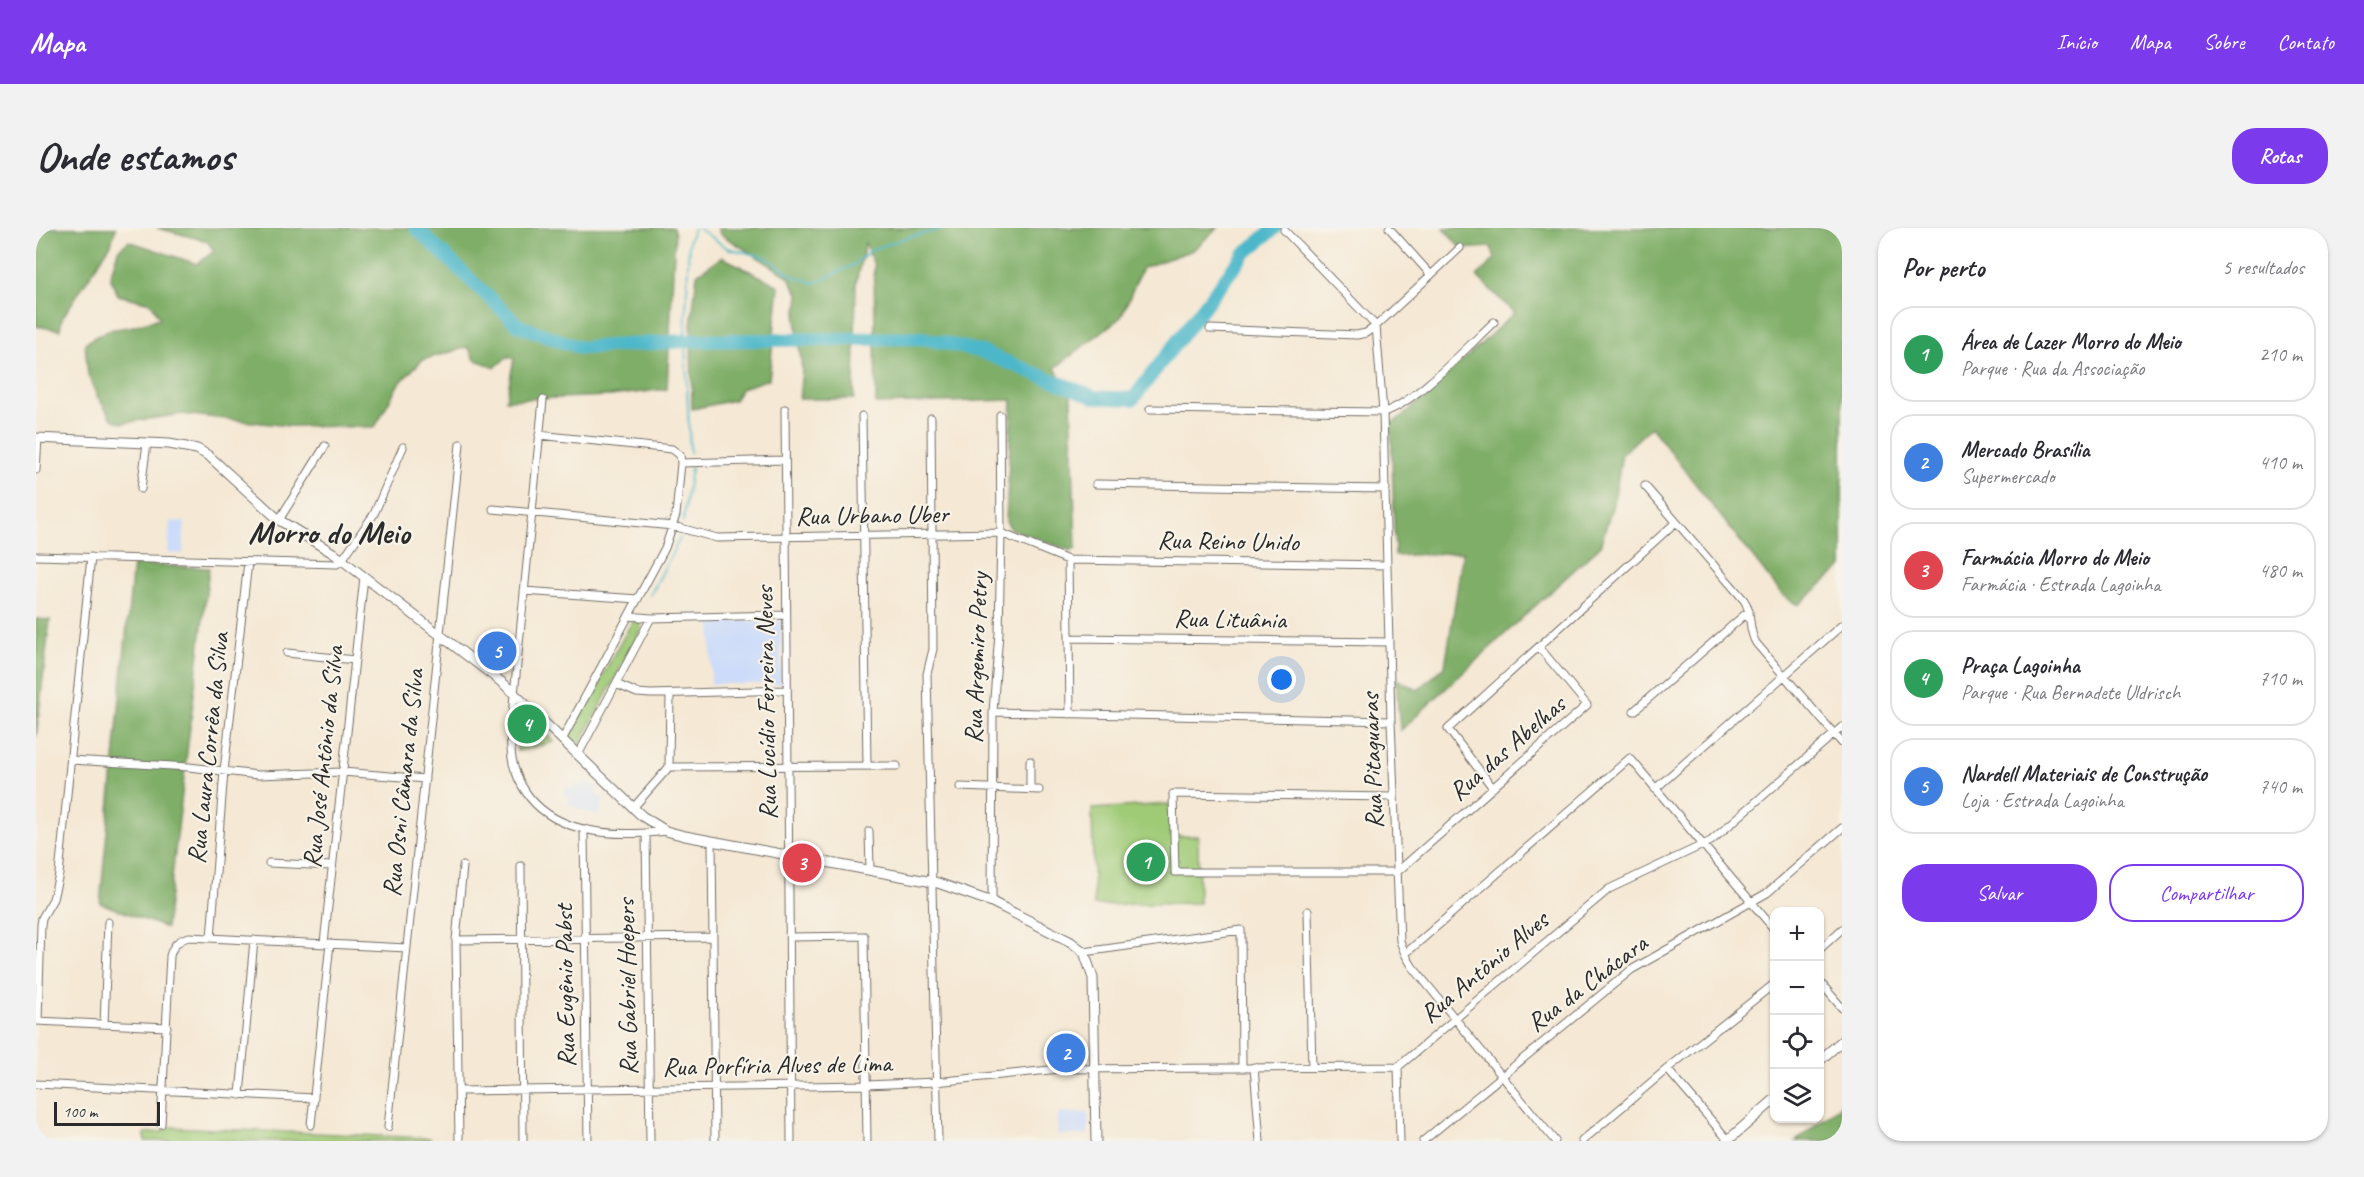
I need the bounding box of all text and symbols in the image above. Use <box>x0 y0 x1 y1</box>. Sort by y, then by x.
text: Mapa <box>30 25 85 60</box>
text: Início <box>2057 29 2097 55</box>
text: Mapa <box>2130 29 2171 55</box>
text: Sobre <box>2204 29 2244 55</box>
text: Contato <box>2277 29 2334 55</box>
button: Rotas <box>2232 128 2328 184</box>
text: Onde estamos <box>36 130 233 183</box>
text: Por perto <box>1902 251 1984 284</box>
text: 5 resultados <box>2222 255 2304 280</box>
text: Área de Lazer Morro do Meio <box>1961 328 2181 356</box>
text: 1 <box>1919 342 1928 367</box>
text: 210 m <box>2259 342 2302 367</box>
text: Parque · Rua da Associação <box>1961 356 2144 381</box>
text: Mercado Brasília <box>1961 436 2090 464</box>
text: 2 <box>1919 450 1928 475</box>
text: 410 m <box>2259 450 2302 475</box>
text: Supermercado <box>1961 464 2055 489</box>
street label: Rua Urbano Uber <box>795 497 950 533</box>
district label: Morro do Meio <box>248 512 412 553</box>
street label: Rua Reino Unido <box>1157 523 1301 559</box>
text: Farmácia Morro do Meio <box>1961 544 2149 572</box>
text: 3 <box>1919 558 1928 583</box>
text: 480 m <box>2259 558 2302 583</box>
street label: Rua Argemiro Petry <box>957 570 996 744</box>
text: Farmácia · Estrada Lagoinha <box>1961 572 2160 597</box>
street label: Rua Lucídio Ferreira Neves <box>747 584 785 820</box>
street label: Rua Lituânia <box>1174 602 1288 637</box>
pin: 5 <box>478 628 516 674</box>
street label: Rua Laura Corrêa da Silva <box>179 629 237 865</box>
street label: Rua José Antônio da Silva <box>295 643 351 870</box>
text: Praça Lagoinha <box>1961 652 2080 680</box>
your location <box>1267 665 1296 694</box>
street label: Rua Osni Câmara da Silva <box>375 666 432 898</box>
text: 4 <box>1919 666 1928 691</box>
text: 710 m <box>2259 666 2302 691</box>
text: Parque · Rua Bernadete Uldrisch <box>1961 680 2180 705</box>
street label: Rua das Abelhas <box>1442 687 1574 808</box>
street label: Rua Pitaguaras <box>1353 690 1391 829</box>
pin: 4 <box>508 702 546 746</box>
text: Nardell Materiais de Construção <box>1961 760 2207 788</box>
text: 5 <box>1919 774 1928 799</box>
text: 740 m <box>2259 774 2302 799</box>
text: Loja · Estrada Lagoinha <box>1961 788 2124 813</box>
pin: 3 <box>782 840 822 886</box>
pin: 1 <box>1126 840 1166 884</box>
button: Salvar <box>1902 864 2097 922</box>
button: Compartilhar <box>2109 864 2304 922</box>
street label: Rua Gabriel Hoepers <box>609 896 645 1076</box>
street label: Rua Eugênio Pabst <box>547 902 583 1068</box>
street label: Rua Antônio Alves <box>1413 902 1556 1030</box>
map controls <box>1770 907 1824 1123</box>
button: + <box>1770 907 1824 961</box>
street label: Rua da Chácara <box>1520 926 1655 1039</box>
button: − <box>1770 961 1824 1015</box>
button: locate <box>1770 1015 1824 1069</box>
pin: 2 <box>1046 1030 1086 1076</box>
street label: Rua Porfíria Alves de Lima <box>662 1046 894 1083</box>
button: layers <box>1770 1069 1824 1123</box>
scale bar <box>54 1099 160 1126</box>
text: 100 m <box>63 1102 97 1122</box>

